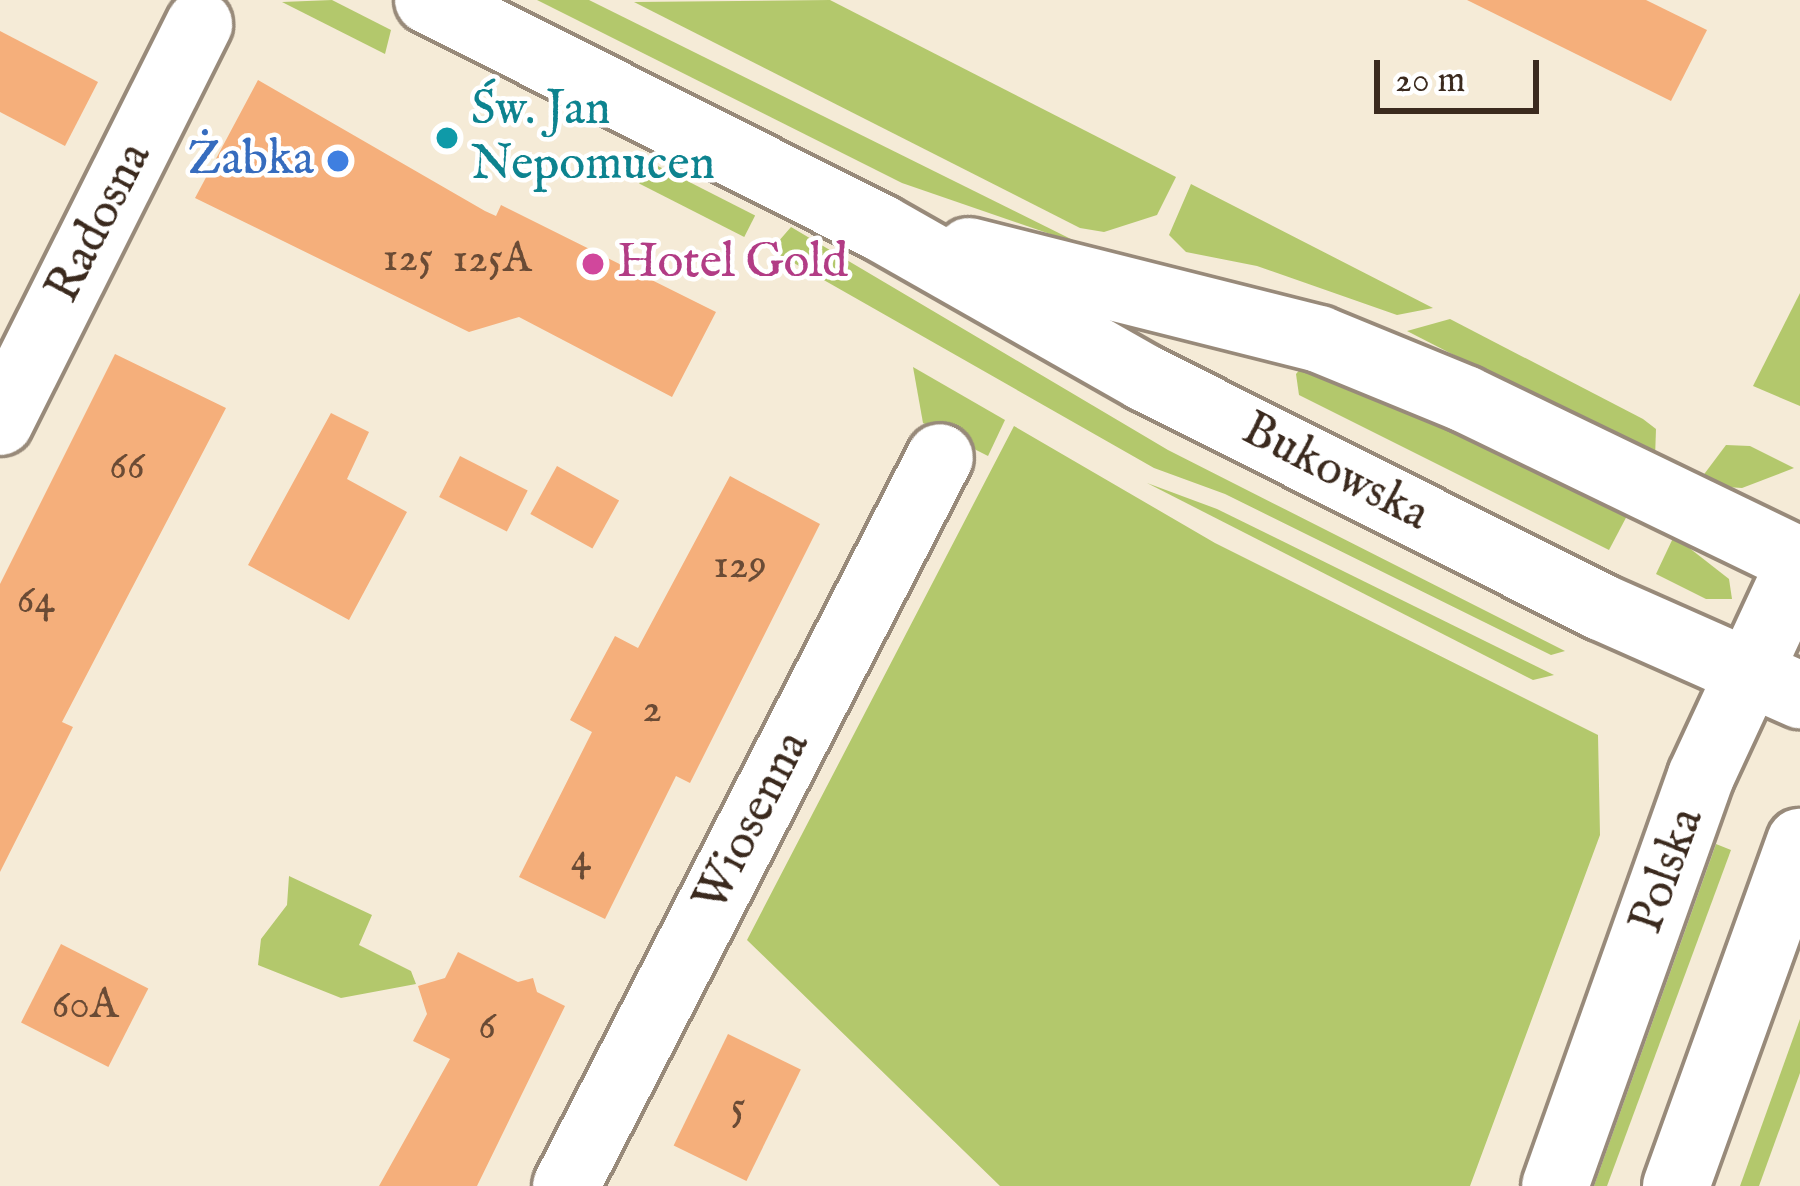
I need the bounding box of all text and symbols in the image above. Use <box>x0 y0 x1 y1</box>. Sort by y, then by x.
scale bar <box>1380 36 1545 110</box>
text: 20 m <box>1395 58 1465 104</box>
place label: Św. Jan Nepomucen <box>471 81 715 194</box>
marker: Św. Jan Nepomucen <box>434 125 460 151</box>
place label: Żabka <box>188 132 314 190</box>
street label: Radosna <box>35 133 165 313</box>
marker: Żabka <box>325 148 351 174</box>
house number: 125 <box>383 234 433 284</box>
house number: 125A <box>453 235 531 285</box>
place label: Hotel Gold <box>617 235 848 293</box>
marker: Hotel Gold <box>580 251 606 277</box>
street label: Bukowska <box>1232 401 1438 545</box>
house number: 66 <box>109 442 145 492</box>
house number: 129 <box>713 541 767 591</box>
house number: 64 <box>17 576 55 626</box>
house number: 2 <box>642 685 662 735</box>
street label: Wiosenna <box>683 722 823 922</box>
street label: Polska <box>1619 801 1717 941</box>
house number: 4 <box>571 834 591 884</box>
house number: 60A <box>52 981 118 1031</box>
house number: 6 <box>478 1002 496 1052</box>
house number: 5 <box>730 1083 746 1133</box>

